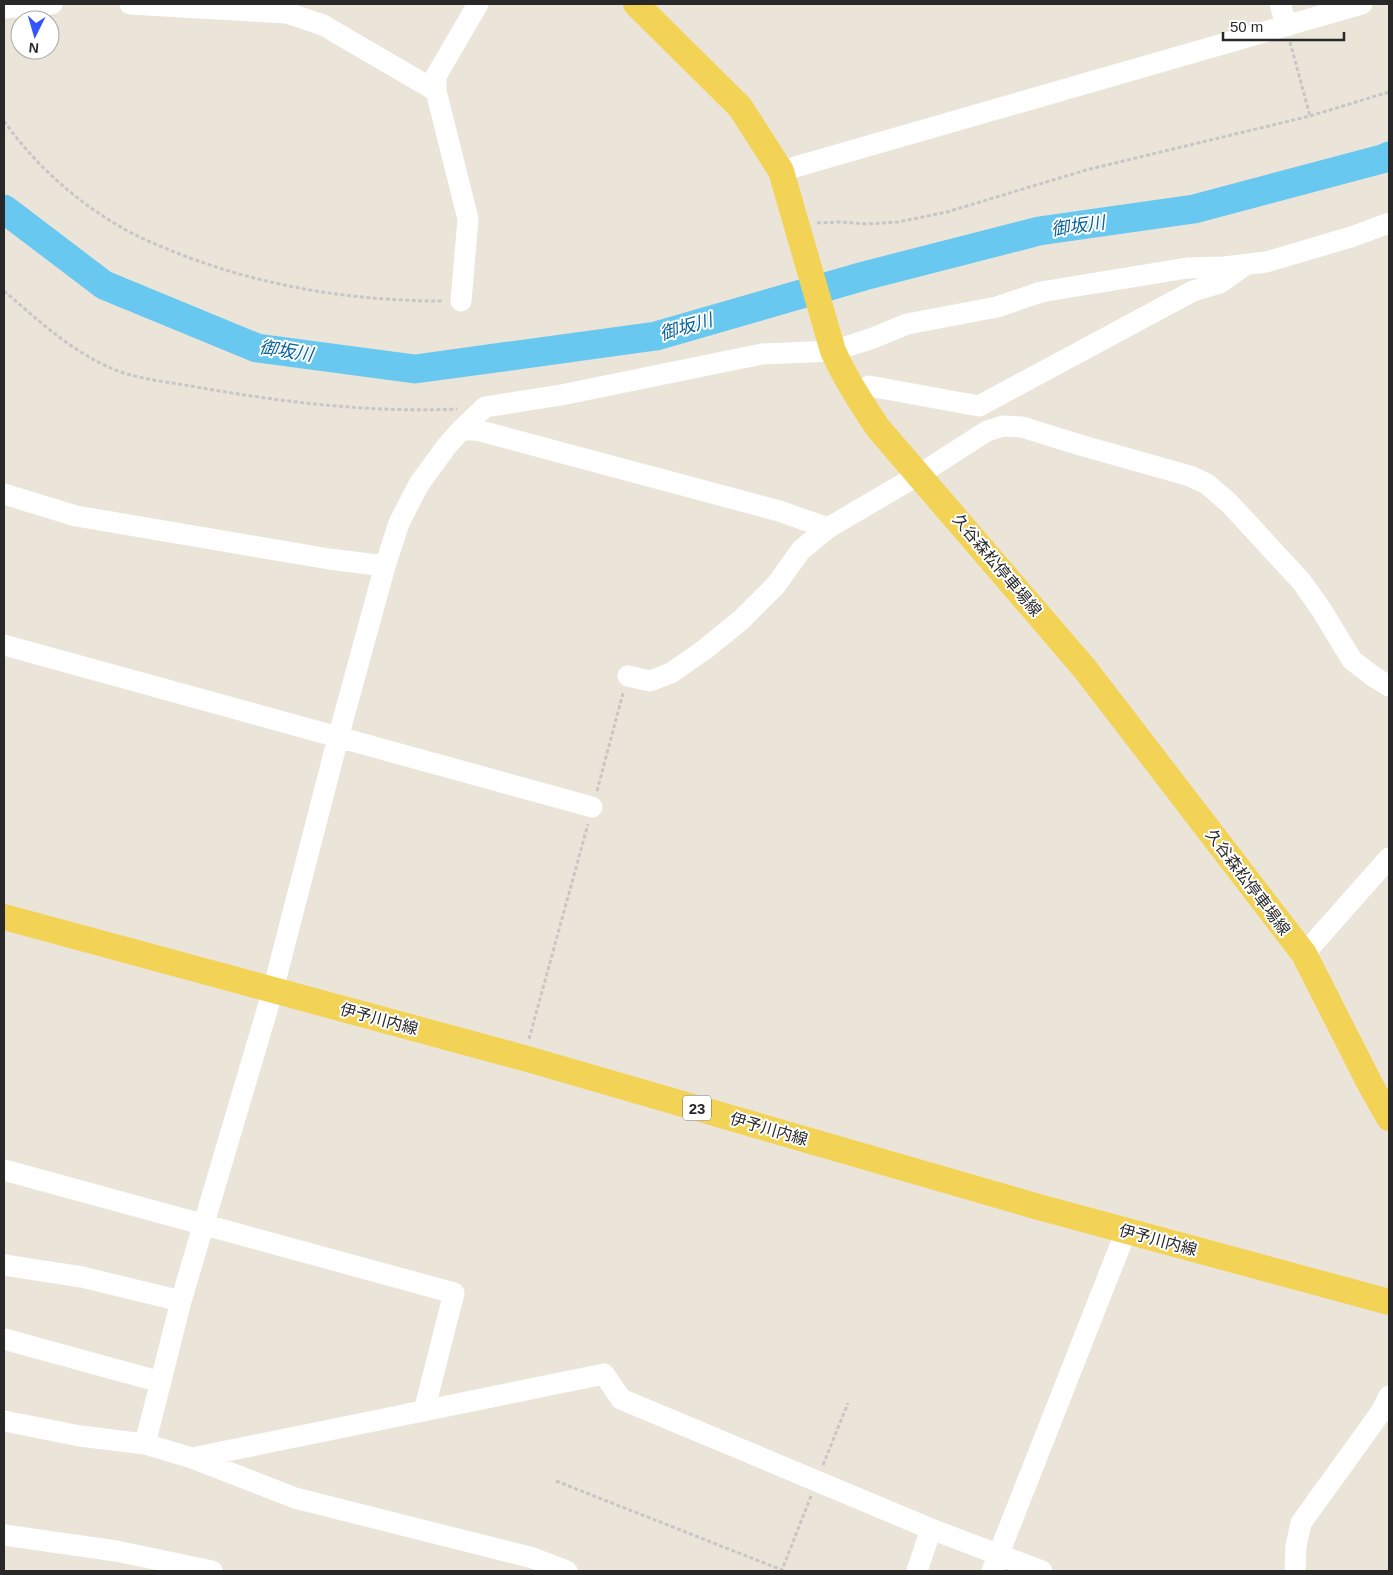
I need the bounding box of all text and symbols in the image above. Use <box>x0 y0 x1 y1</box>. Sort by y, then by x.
north arrow <box>10 10 60 60</box>
scale bar <box>1223 10 1344 42</box>
text: 50 m <box>1230 18 1263 35</box>
text: N <box>28 40 40 56</box>
water label: 御坂川 <box>1050 212 1108 240</box>
water label: 御坂川 <box>657 309 717 344</box>
water label: 御坂川 <box>258 337 316 365</box>
street label: 久谷森松停車場線 <box>949 511 1045 619</box>
street label: 久谷森松停車場線 <box>1203 826 1293 938</box>
street label: 伊予川内線 <box>338 1000 420 1038</box>
road number: 23 <box>683 1096 711 1120</box>
street label: 伊予川内線 <box>728 1110 810 1148</box>
street label: 伊予川内線 <box>1117 1221 1199 1259</box>

